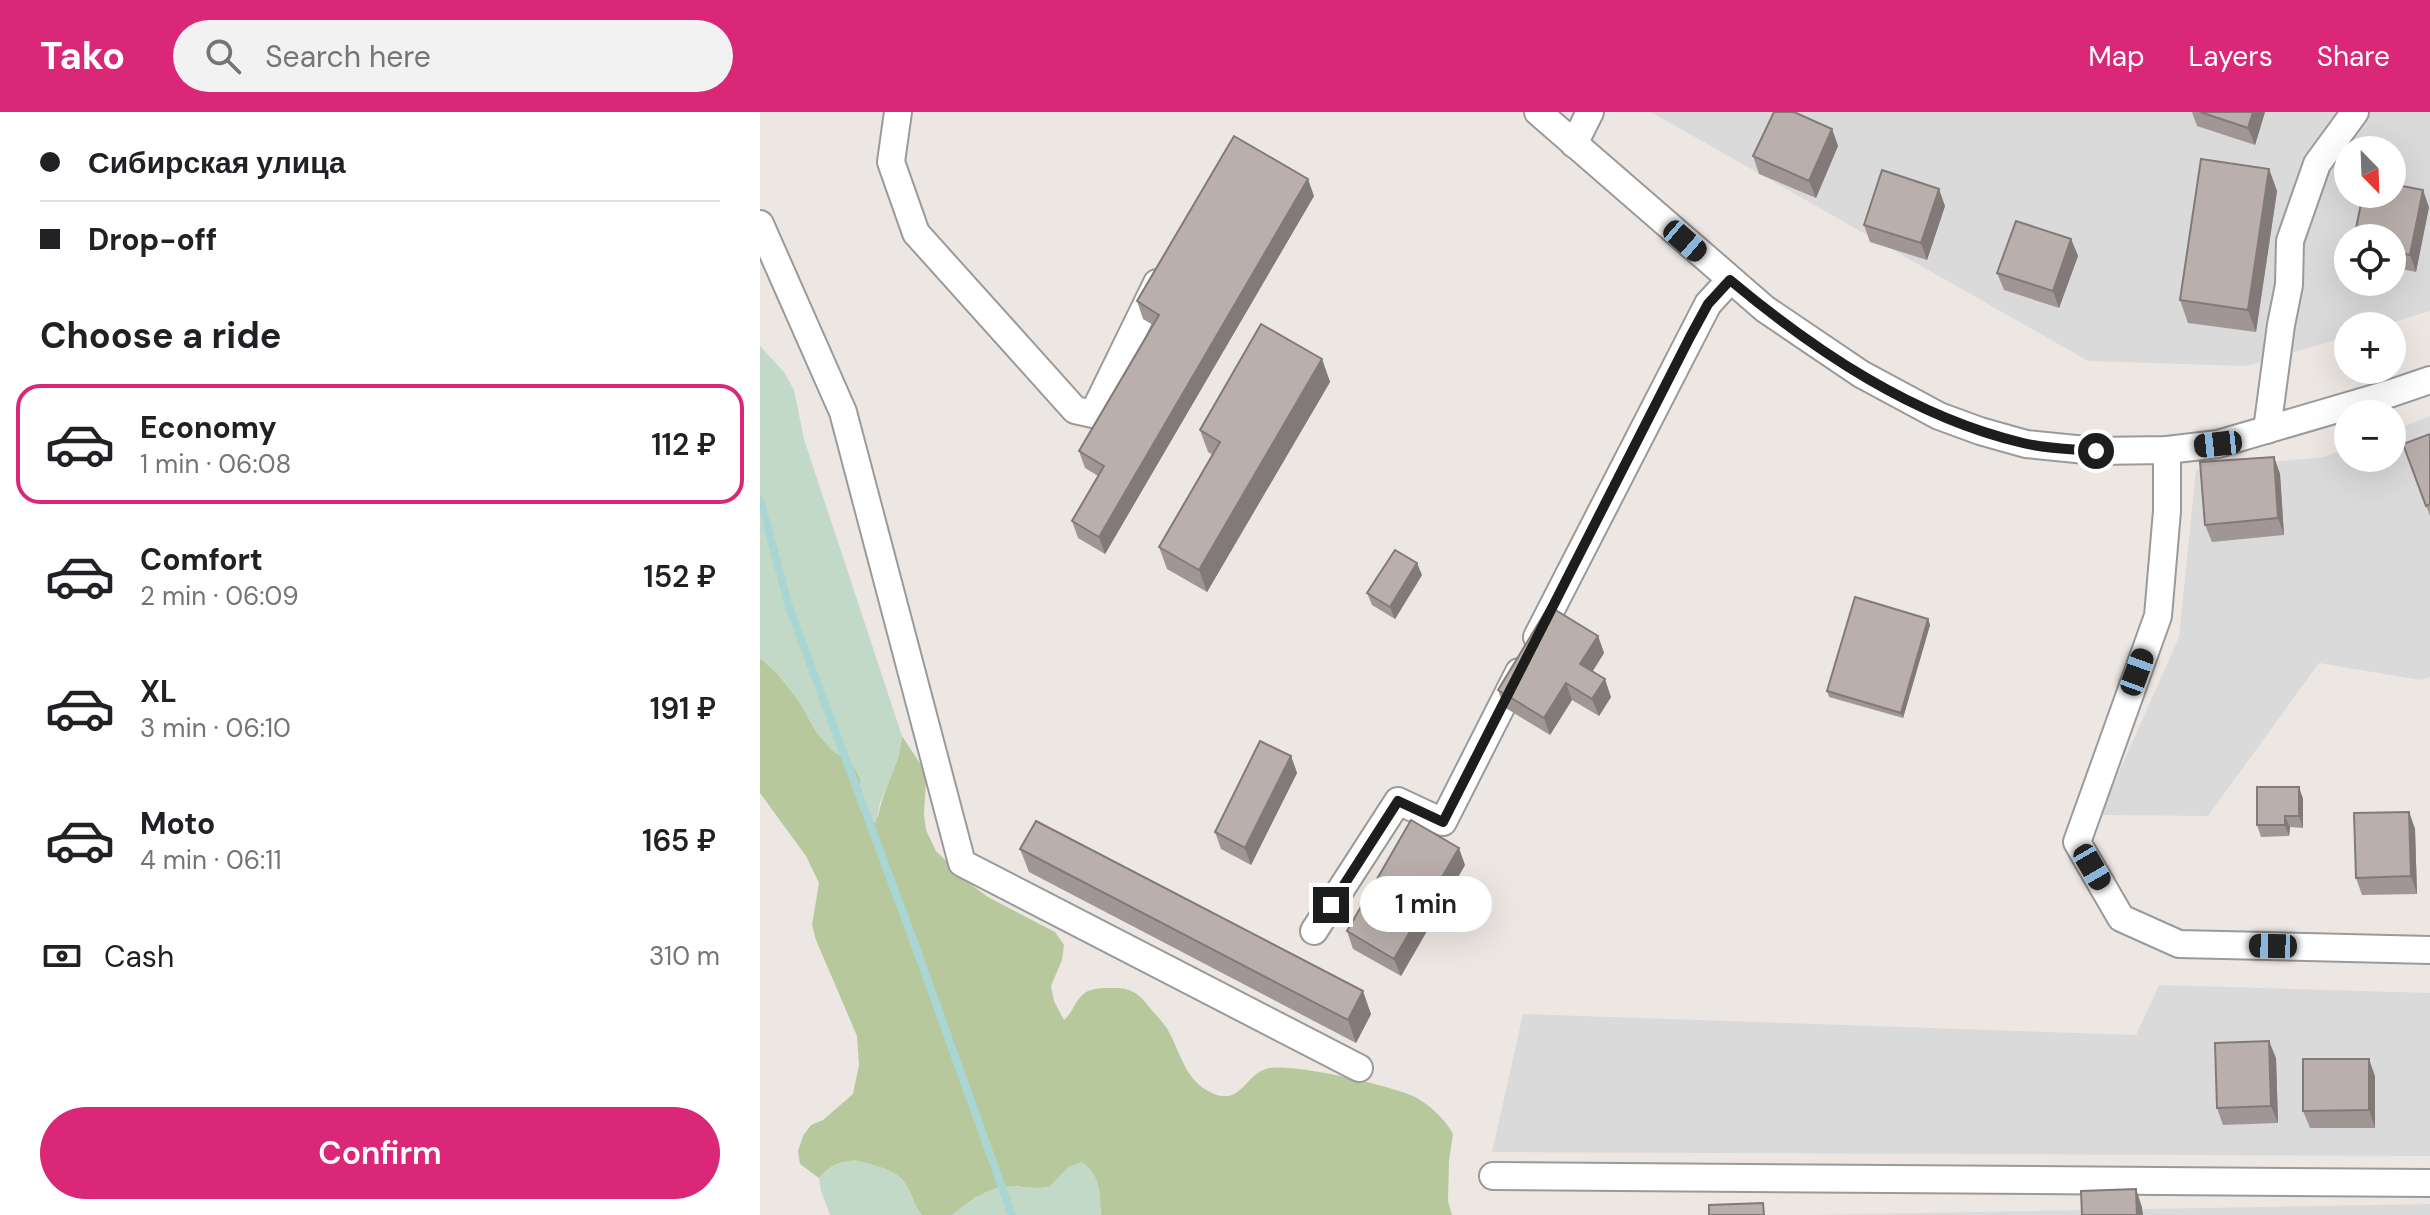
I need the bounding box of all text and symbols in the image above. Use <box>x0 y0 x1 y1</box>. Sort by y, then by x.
search box <box>173 20 733 92</box>
text: Tako <box>40 31 125 81</box>
icon: search <box>201 34 245 78</box>
text: Search here <box>265 37 431 76</box>
text: Map <box>2088 38 2145 75</box>
text: Layers <box>2189 38 2273 75</box>
text: Share <box>2317 38 2390 75</box>
north arrow <box>2334 136 2406 208</box>
map controls <box>2334 136 2406 472</box>
text: Сибирская улица <box>88 143 346 182</box>
car <box>1659 216 1711 266</box>
text: Drop-off <box>88 220 217 259</box>
button: locate <box>2334 224 2406 296</box>
text: Choose a ride <box>40 312 281 359</box>
button: + <box>2334 312 2406 384</box>
button: − <box>2334 400 2406 472</box>
icon: car <box>44 408 116 480</box>
text: Economy <box>140 408 277 447</box>
text: 112 ₽ <box>651 425 716 464</box>
car <box>2193 430 2243 458</box>
route start <box>2078 433 2114 469</box>
text: 1 min · 06:08 <box>140 447 291 481</box>
icon: car <box>44 540 116 612</box>
text: Comfort <box>140 540 263 579</box>
text: 152 ₽ <box>643 557 716 596</box>
text: 2 min · 06:09 <box>140 579 299 613</box>
car <box>2118 645 2156 699</box>
icon: car <box>44 672 116 744</box>
text: XL <box>140 672 177 711</box>
text: 191 ₽ <box>650 689 716 728</box>
text: 3 min · 06:10 <box>140 711 291 745</box>
icon: car <box>44 804 116 876</box>
text: Moto <box>140 804 215 843</box>
text: 165 ₽ <box>642 821 716 860</box>
car <box>2070 840 2114 894</box>
text: 4 min · 06:11 <box>140 843 282 877</box>
callout: 1 min <box>1359 877 1491 933</box>
route end <box>1313 887 1349 923</box>
text: 1 min <box>1395 887 1457 921</box>
icon: cash <box>40 934 84 978</box>
car <box>2249 934 2297 958</box>
text: Cash <box>104 937 174 976</box>
text: 310 m <box>649 939 720 973</box>
button: Confirm <box>40 1107 720 1199</box>

